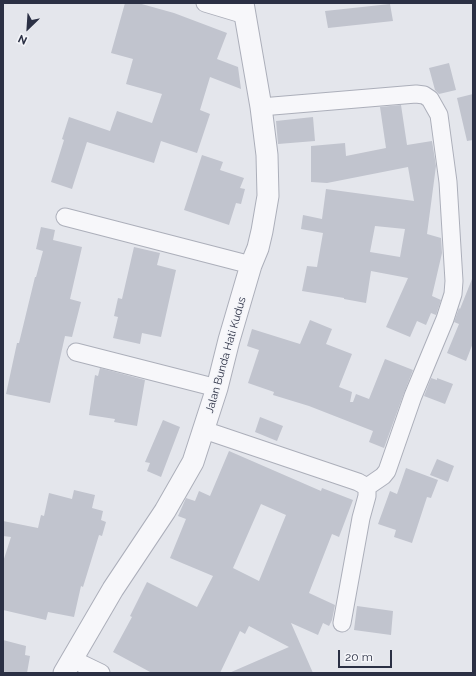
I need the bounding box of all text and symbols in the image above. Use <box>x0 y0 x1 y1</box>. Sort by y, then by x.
north arrow <box>8 8 48 48</box>
text: N <box>16 32 29 47</box>
street label: Jalan Bunda Hati Kudus <box>203 295 249 415</box>
scale bar <box>340 642 394 668</box>
text: 20 m <box>345 650 373 664</box>

